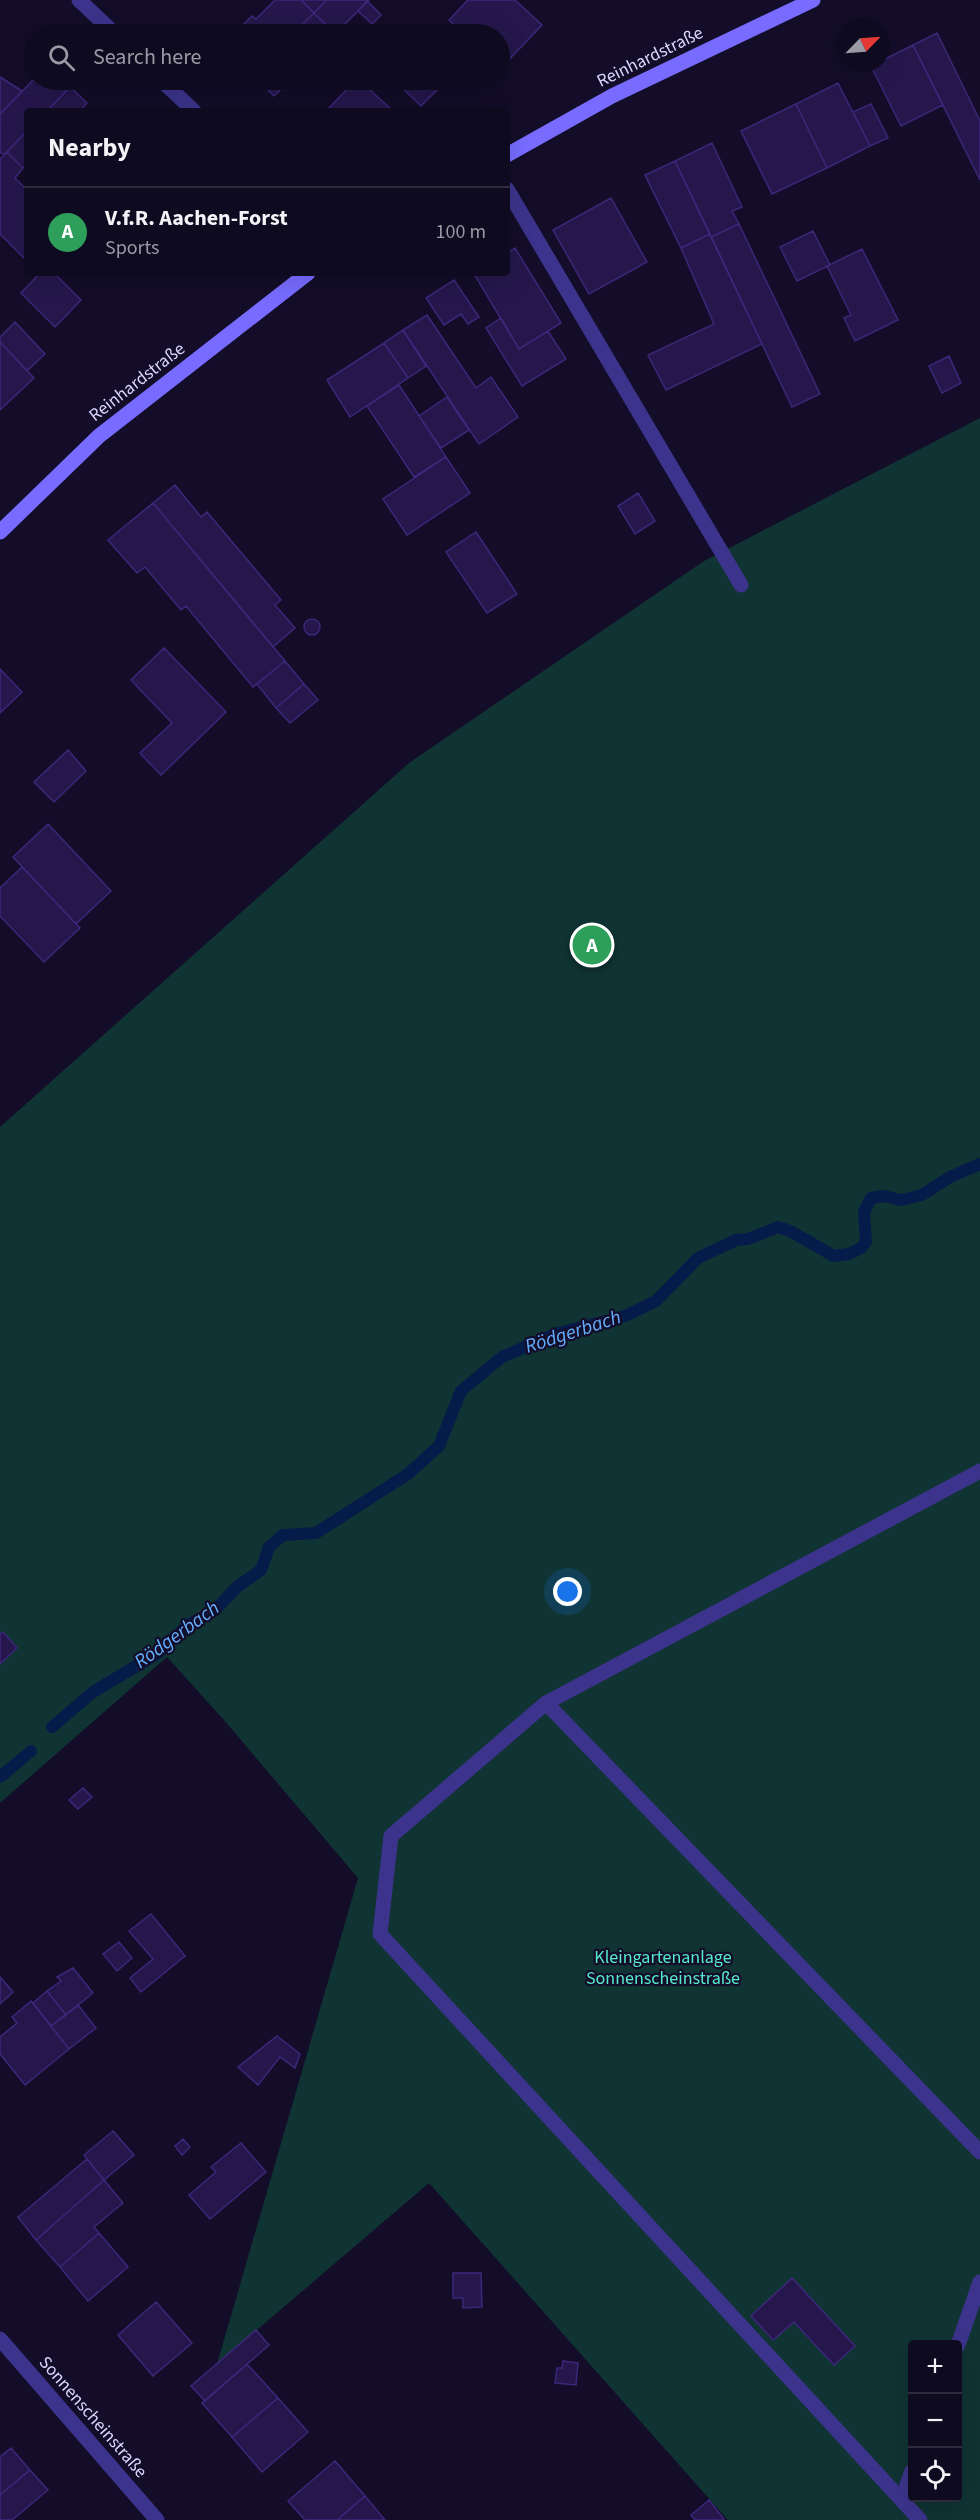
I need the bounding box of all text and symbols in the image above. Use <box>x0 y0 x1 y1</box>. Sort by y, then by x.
north arrow <box>836 18 890 72</box>
street label: Reinhardstraße <box>593 20 708 94</box>
search box <box>24 24 510 90</box>
icon: search <box>45 41 78 74</box>
text: Search here <box>93 41 201 73</box>
text: Nearby <box>48 129 131 166</box>
text: V.f.R. Aachen-Forst <box>105 202 288 234</box>
text: A <box>62 218 73 246</box>
text: 100 m <box>436 218 486 246</box>
text: Sports <box>105 234 160 262</box>
street label: Reinhardstraße <box>84 337 190 427</box>
pin: A <box>572 922 612 968</box>
water label: Rödgerbach <box>521 1303 625 1361</box>
your location <box>553 1577 582 1606</box>
water label: Rödgerbach <box>129 1594 225 1676</box>
park label: Kleingartenanlage Sonnenscheinstraße <box>586 1945 740 1991</box>
map controls <box>908 2340 962 2502</box>
button: + <box>908 2340 962 2394</box>
street label: Sonnenscheinstraße <box>33 2351 153 2483</box>
button: − <box>908 2394 962 2448</box>
button: locate <box>908 2448 962 2502</box>

